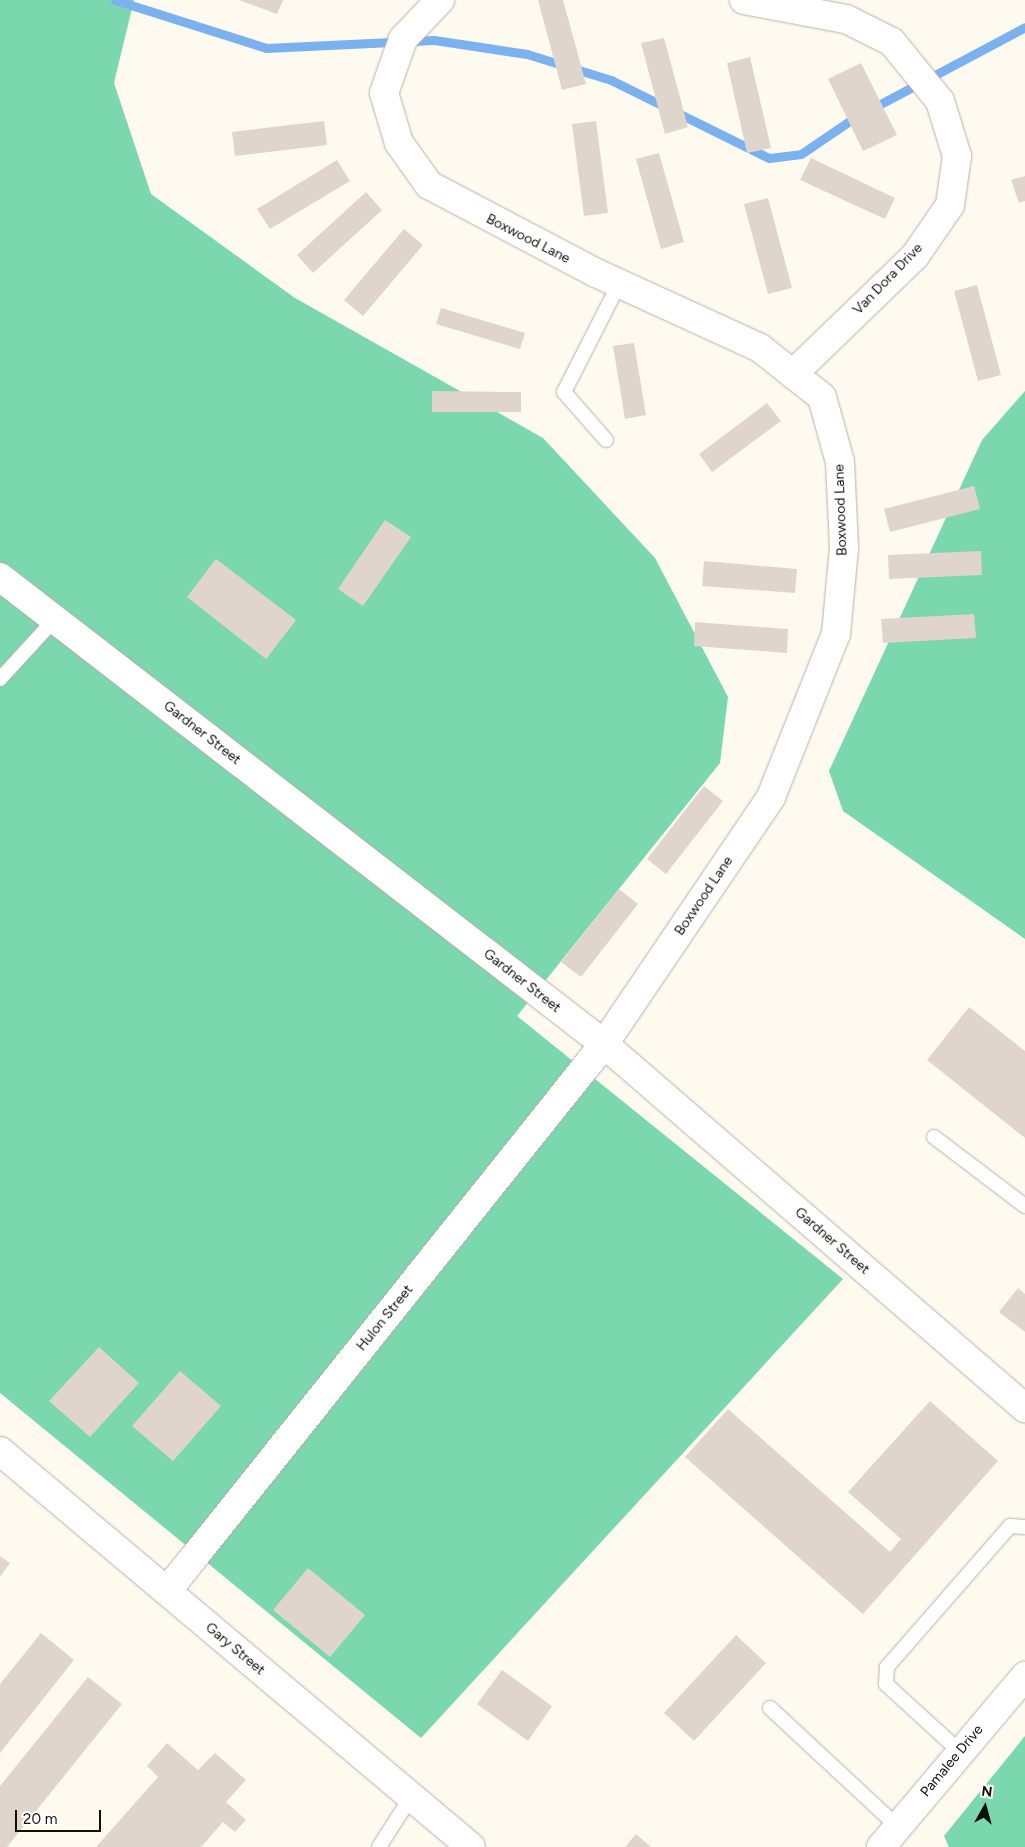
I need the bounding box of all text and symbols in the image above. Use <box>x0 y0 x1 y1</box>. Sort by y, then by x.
street label: Boxwood Lane <box>483 211 573 267</box>
street label: Van Dora Drive <box>850 240 926 318</box>
street label: Boxwood Lane <box>831 464 851 556</box>
street label: Gardner Street <box>160 698 244 768</box>
street label: Boxwood Lane <box>671 853 737 939</box>
street label: Gardner Street <box>480 946 564 1016</box>
street label: Gardner Street <box>791 1204 873 1278</box>
street label: Hulon Street <box>353 1282 417 1354</box>
street label: Gary Street <box>202 1619 268 1679</box>
street label: Pamalee Drive <box>917 1722 987 1800</box>
north arrow <box>960 1782 1010 1832</box>
text: N <box>980 1783 993 1801</box>
scale bar <box>18 1800 104 1832</box>
text: 20 m <box>23 1810 57 1828</box>

